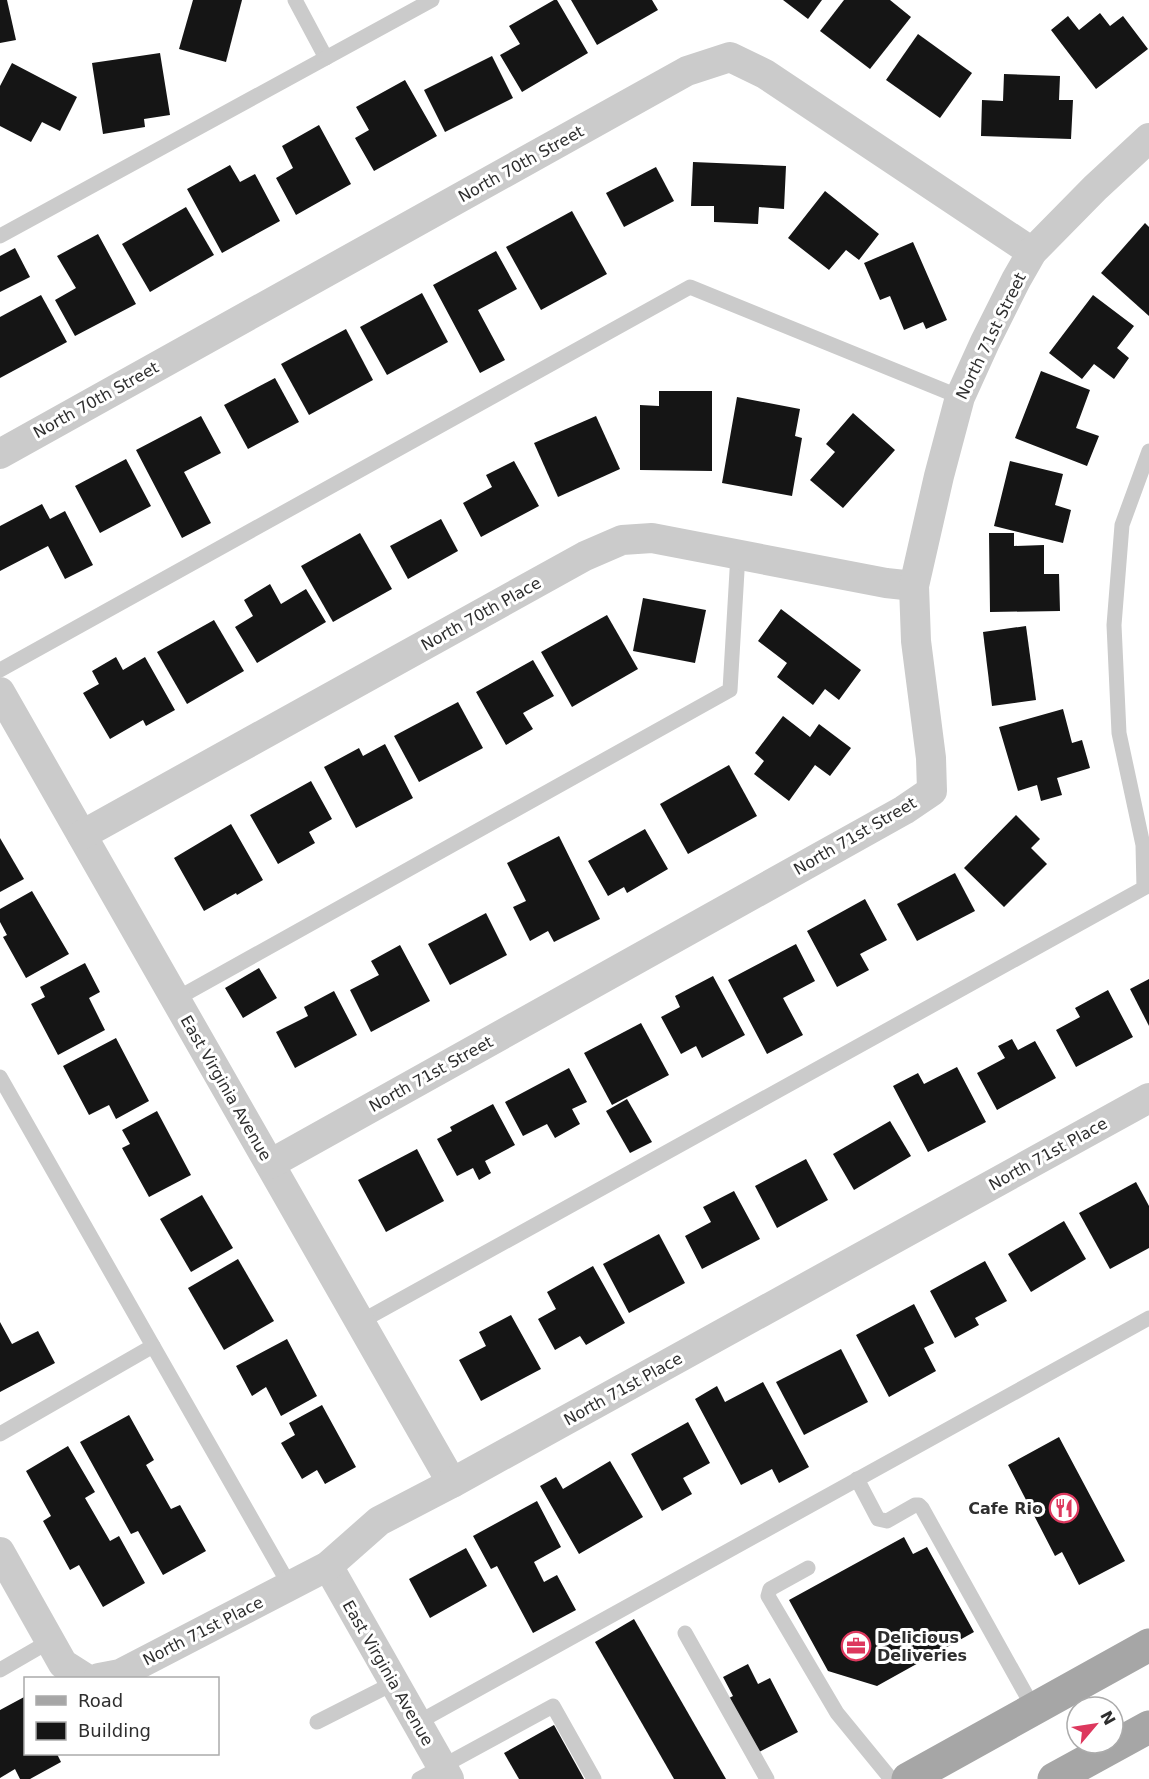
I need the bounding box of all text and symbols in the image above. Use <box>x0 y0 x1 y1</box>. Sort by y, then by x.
street label: North 70th Street <box>455 122 587 206</box>
street label: North 71st Street <box>952 270 1030 402</box>
street label: North 70th Street <box>30 358 162 442</box>
street label: North 70th Place <box>418 573 544 655</box>
street label: North 71st Street <box>790 793 920 879</box>
street label: East Virginia Avenue <box>177 1012 275 1164</box>
street label: North 71st Street <box>366 1032 496 1116</box>
street label: North 71st Place <box>985 1114 1111 1194</box>
street label: North 71st Place <box>560 1349 686 1429</box>
restaurant icon: Cafe Rio <box>1048 1492 1080 1524</box>
place label: Cafe Rio <box>968 1499 1043 1518</box>
street label: North 71st Place <box>140 1592 266 1670</box>
street label: East Virginia Avenue <box>339 1597 437 1749</box>
place label: Delicious Deliveries <box>877 1628 967 1665</box>
office icon: Delicious Deliveries <box>840 1630 872 1662</box>
legend <box>24 1677 219 1755</box>
text: Road <box>78 1690 123 1711</box>
north arrow <box>1065 1695 1125 1755</box>
text: N <box>1096 1708 1119 1728</box>
text: Building <box>78 1720 151 1741</box>

